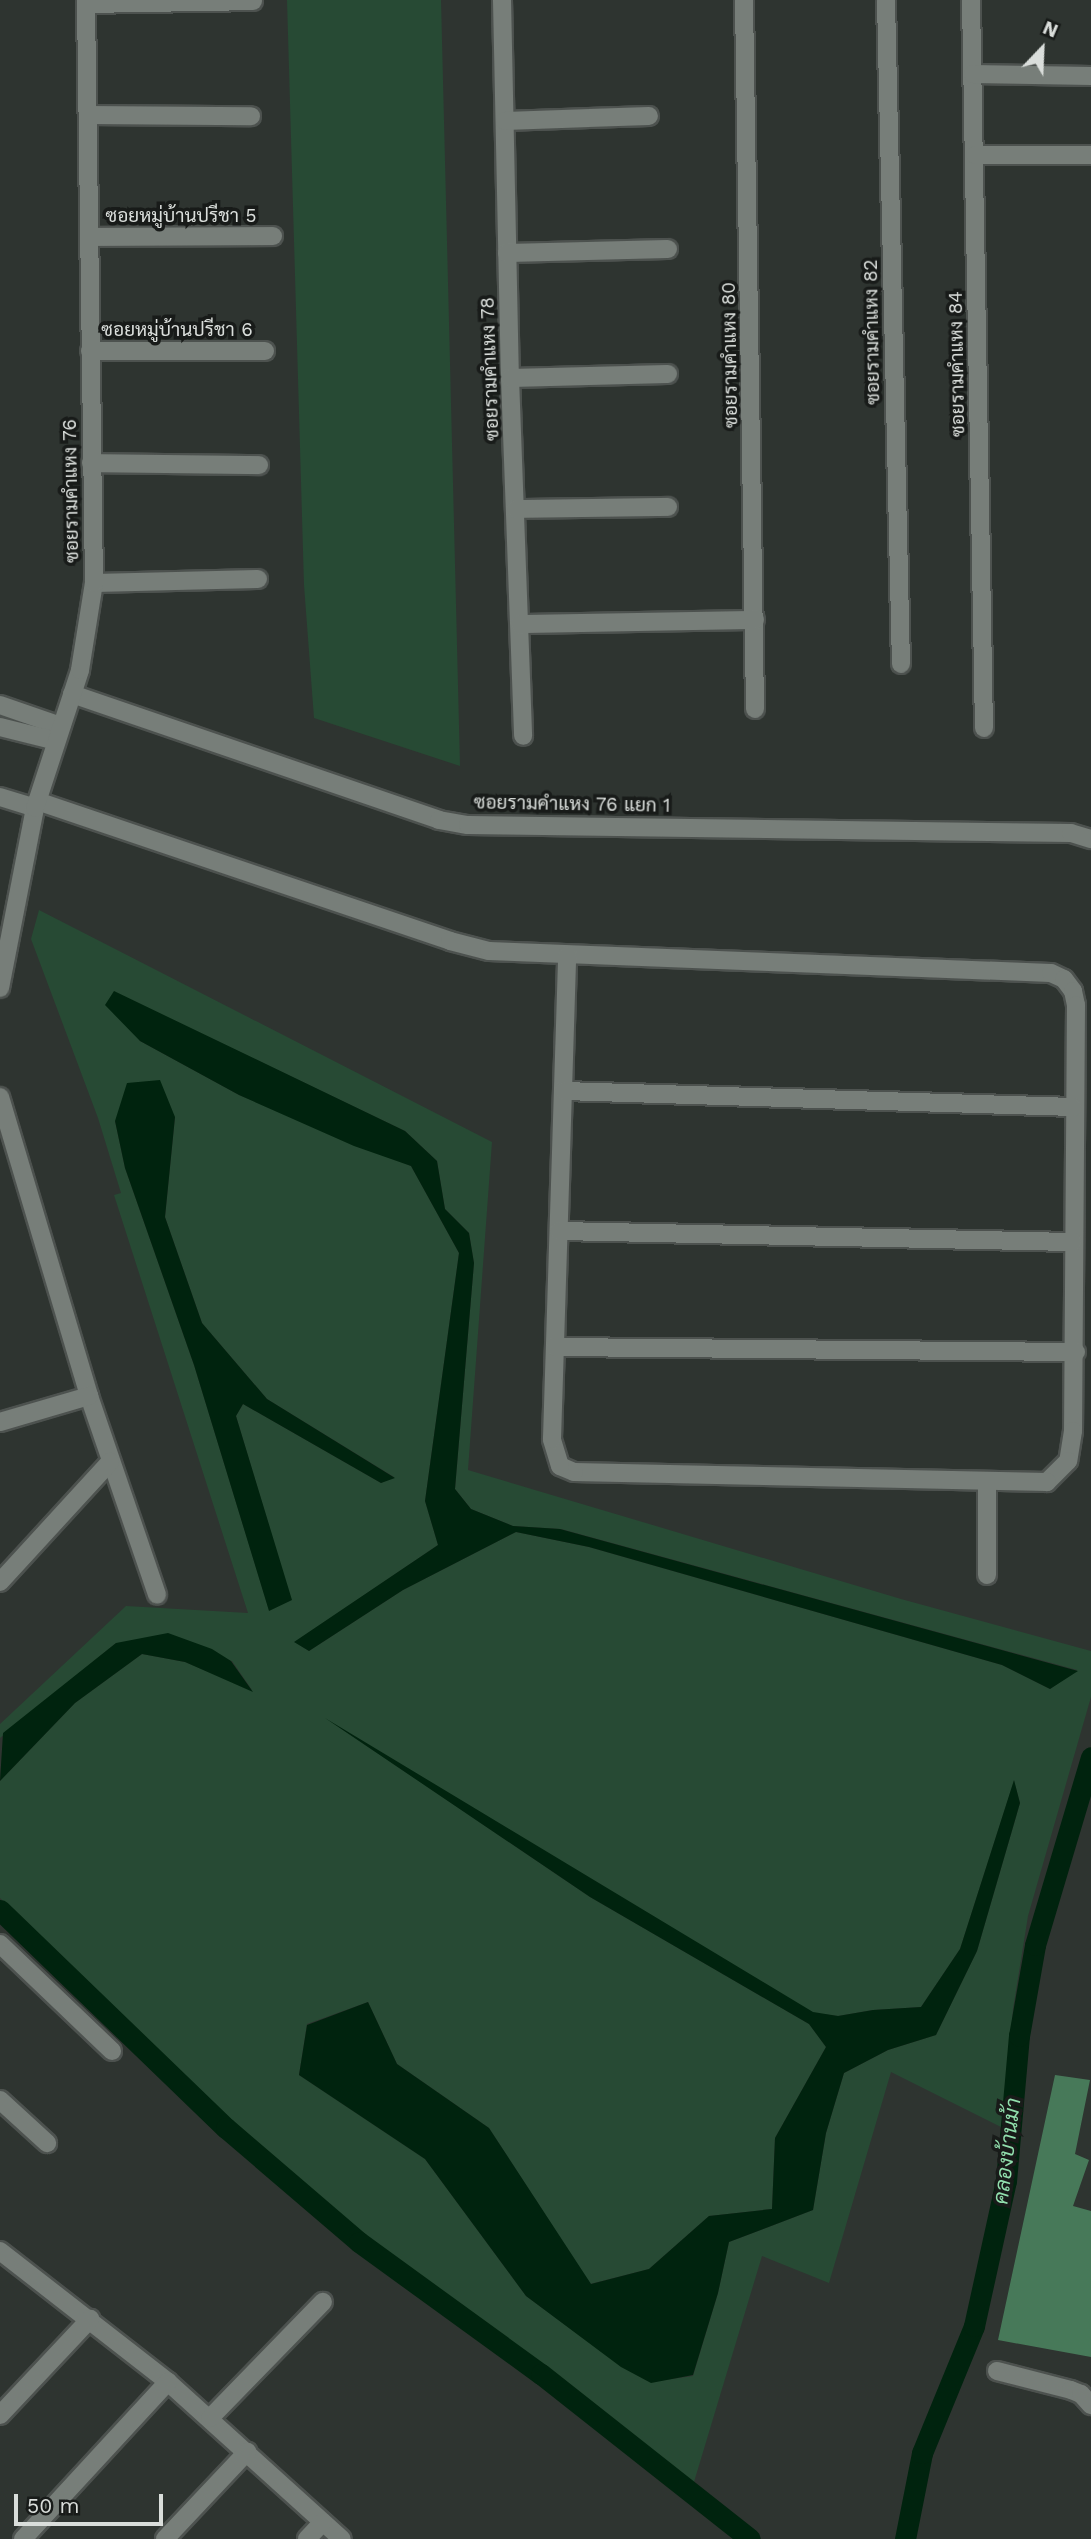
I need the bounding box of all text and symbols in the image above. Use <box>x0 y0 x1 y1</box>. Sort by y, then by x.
north arrow <box>1007 14 1077 84</box>
text: N <box>1039 16 1061 43</box>
street label: ซอยหมู่บ้านปรีชา 5 <box>106 205 256 227</box>
street label: ซอยรามคำแหง 82 <box>859 259 885 405</box>
street label: ซอยรามคำแหง 80 <box>717 282 743 428</box>
street label: ซอยรามคำแหง 84 <box>944 291 970 437</box>
street label: ซอยรามคำแหง 78 <box>476 296 504 442</box>
street label: ซอยหมู่บ้านปรีชา 6 <box>101 319 253 341</box>
street label: ซอยรามคำแหง 76 <box>58 419 84 563</box>
street label: ซอยรามคำแหง 76 แยก 1 <box>473 791 671 817</box>
water label: คลองบ้านม้า <box>988 2096 1026 2206</box>
scale bar <box>18 2480 166 2524</box>
text: 50 m <box>27 2493 79 2518</box>

